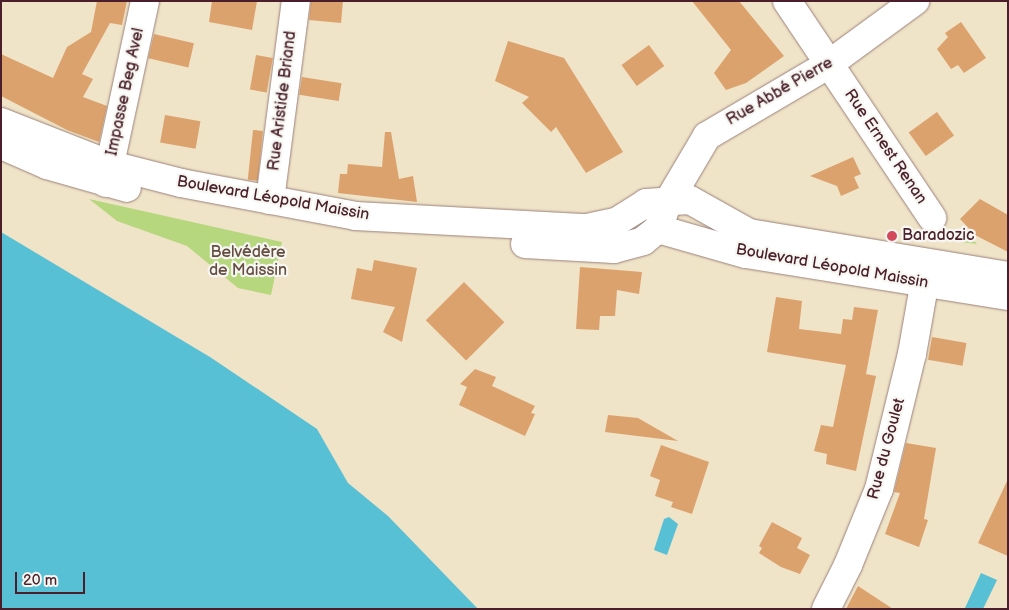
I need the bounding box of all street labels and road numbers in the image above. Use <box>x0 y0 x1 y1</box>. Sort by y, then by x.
street label: Impasse Beg Avel <box>103 26 149 158</box>
street label: Rue Aristide Briand <box>265 30 301 172</box>
street label: Rue Abbé Pierre <box>723 54 837 130</box>
street label: Rue Ernest Renan <box>840 86 930 208</box>
street label: Boulevard Léopold Maissin <box>175 173 371 225</box>
street label: Boulevard Léopold Maissin <box>734 241 930 293</box>
street label: Rue du Goulet <box>864 396 910 502</box>

